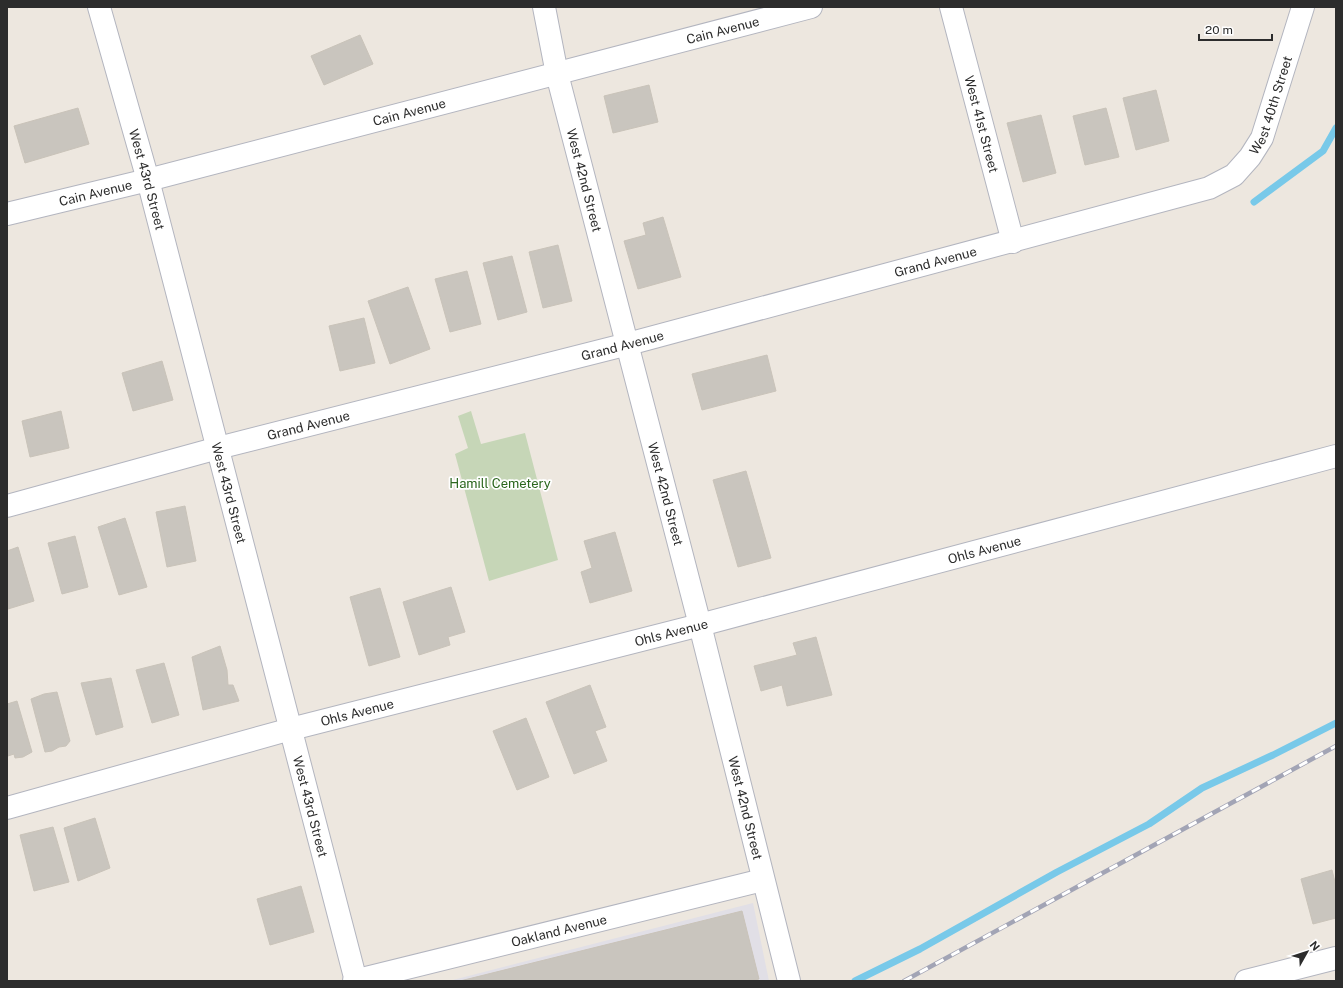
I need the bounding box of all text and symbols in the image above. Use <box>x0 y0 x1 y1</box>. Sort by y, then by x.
street label: Cain Avenue <box>685 13 761 47</box>
scale bar <box>1199 16 1272 42</box>
text: 20 m <box>1205 23 1233 37</box>
street label: West 40th Street <box>1246 54 1295 157</box>
street label: West 41st Street <box>962 74 1002 174</box>
street label: Cain Avenue <box>371 95 447 129</box>
street label: West 43rd Street <box>126 127 168 231</box>
street label: West 42nd Street <box>564 127 605 234</box>
street label: Cain Avenue <box>57 177 134 209</box>
street label: Grand Avenue <box>892 243 978 280</box>
street label: Grand Avenue <box>579 327 665 363</box>
street label: Grand Avenue <box>265 407 351 443</box>
street label: West 43rd Street <box>209 441 250 545</box>
street label: West 42nd Street <box>645 441 687 547</box>
park label: Hamill Cemetery <box>449 476 551 491</box>
street label: Ohls Avenue <box>946 533 1023 566</box>
street label: Ohls Avenue <box>633 616 709 649</box>
street label: Ohls Avenue <box>319 696 395 729</box>
street label: West 43rd Street <box>290 754 331 859</box>
street label: West 42nd Street <box>726 755 766 861</box>
street label: Oakland Avenue <box>509 911 608 949</box>
north arrow <box>1287 932 1327 972</box>
text: N <box>1307 939 1322 953</box>

